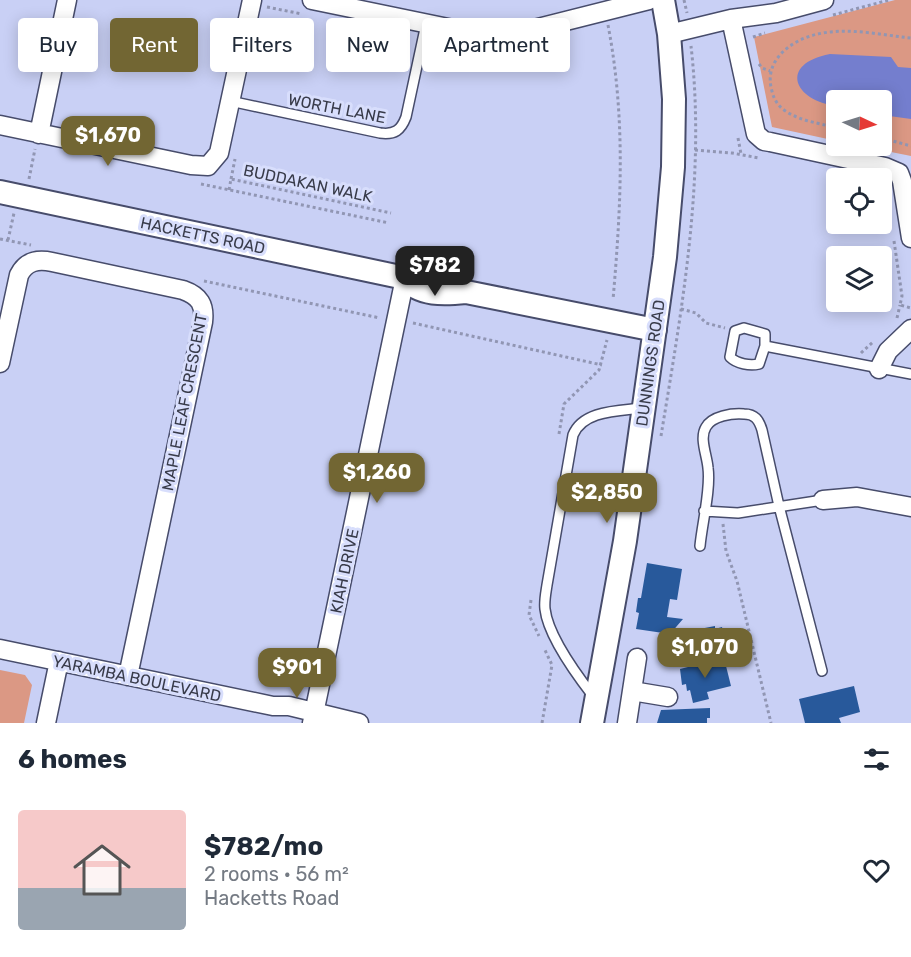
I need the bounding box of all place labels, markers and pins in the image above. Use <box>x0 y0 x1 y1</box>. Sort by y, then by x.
pin: $1,670 <box>59 116 157 167</box>
pin: $782 <box>399 246 471 297</box>
pin: $1,260 <box>328 453 426 504</box>
pin: $2,850 <box>558 473 656 524</box>
pin: $1,070 <box>656 628 754 679</box>
pin: $901 <box>261 648 333 699</box>

